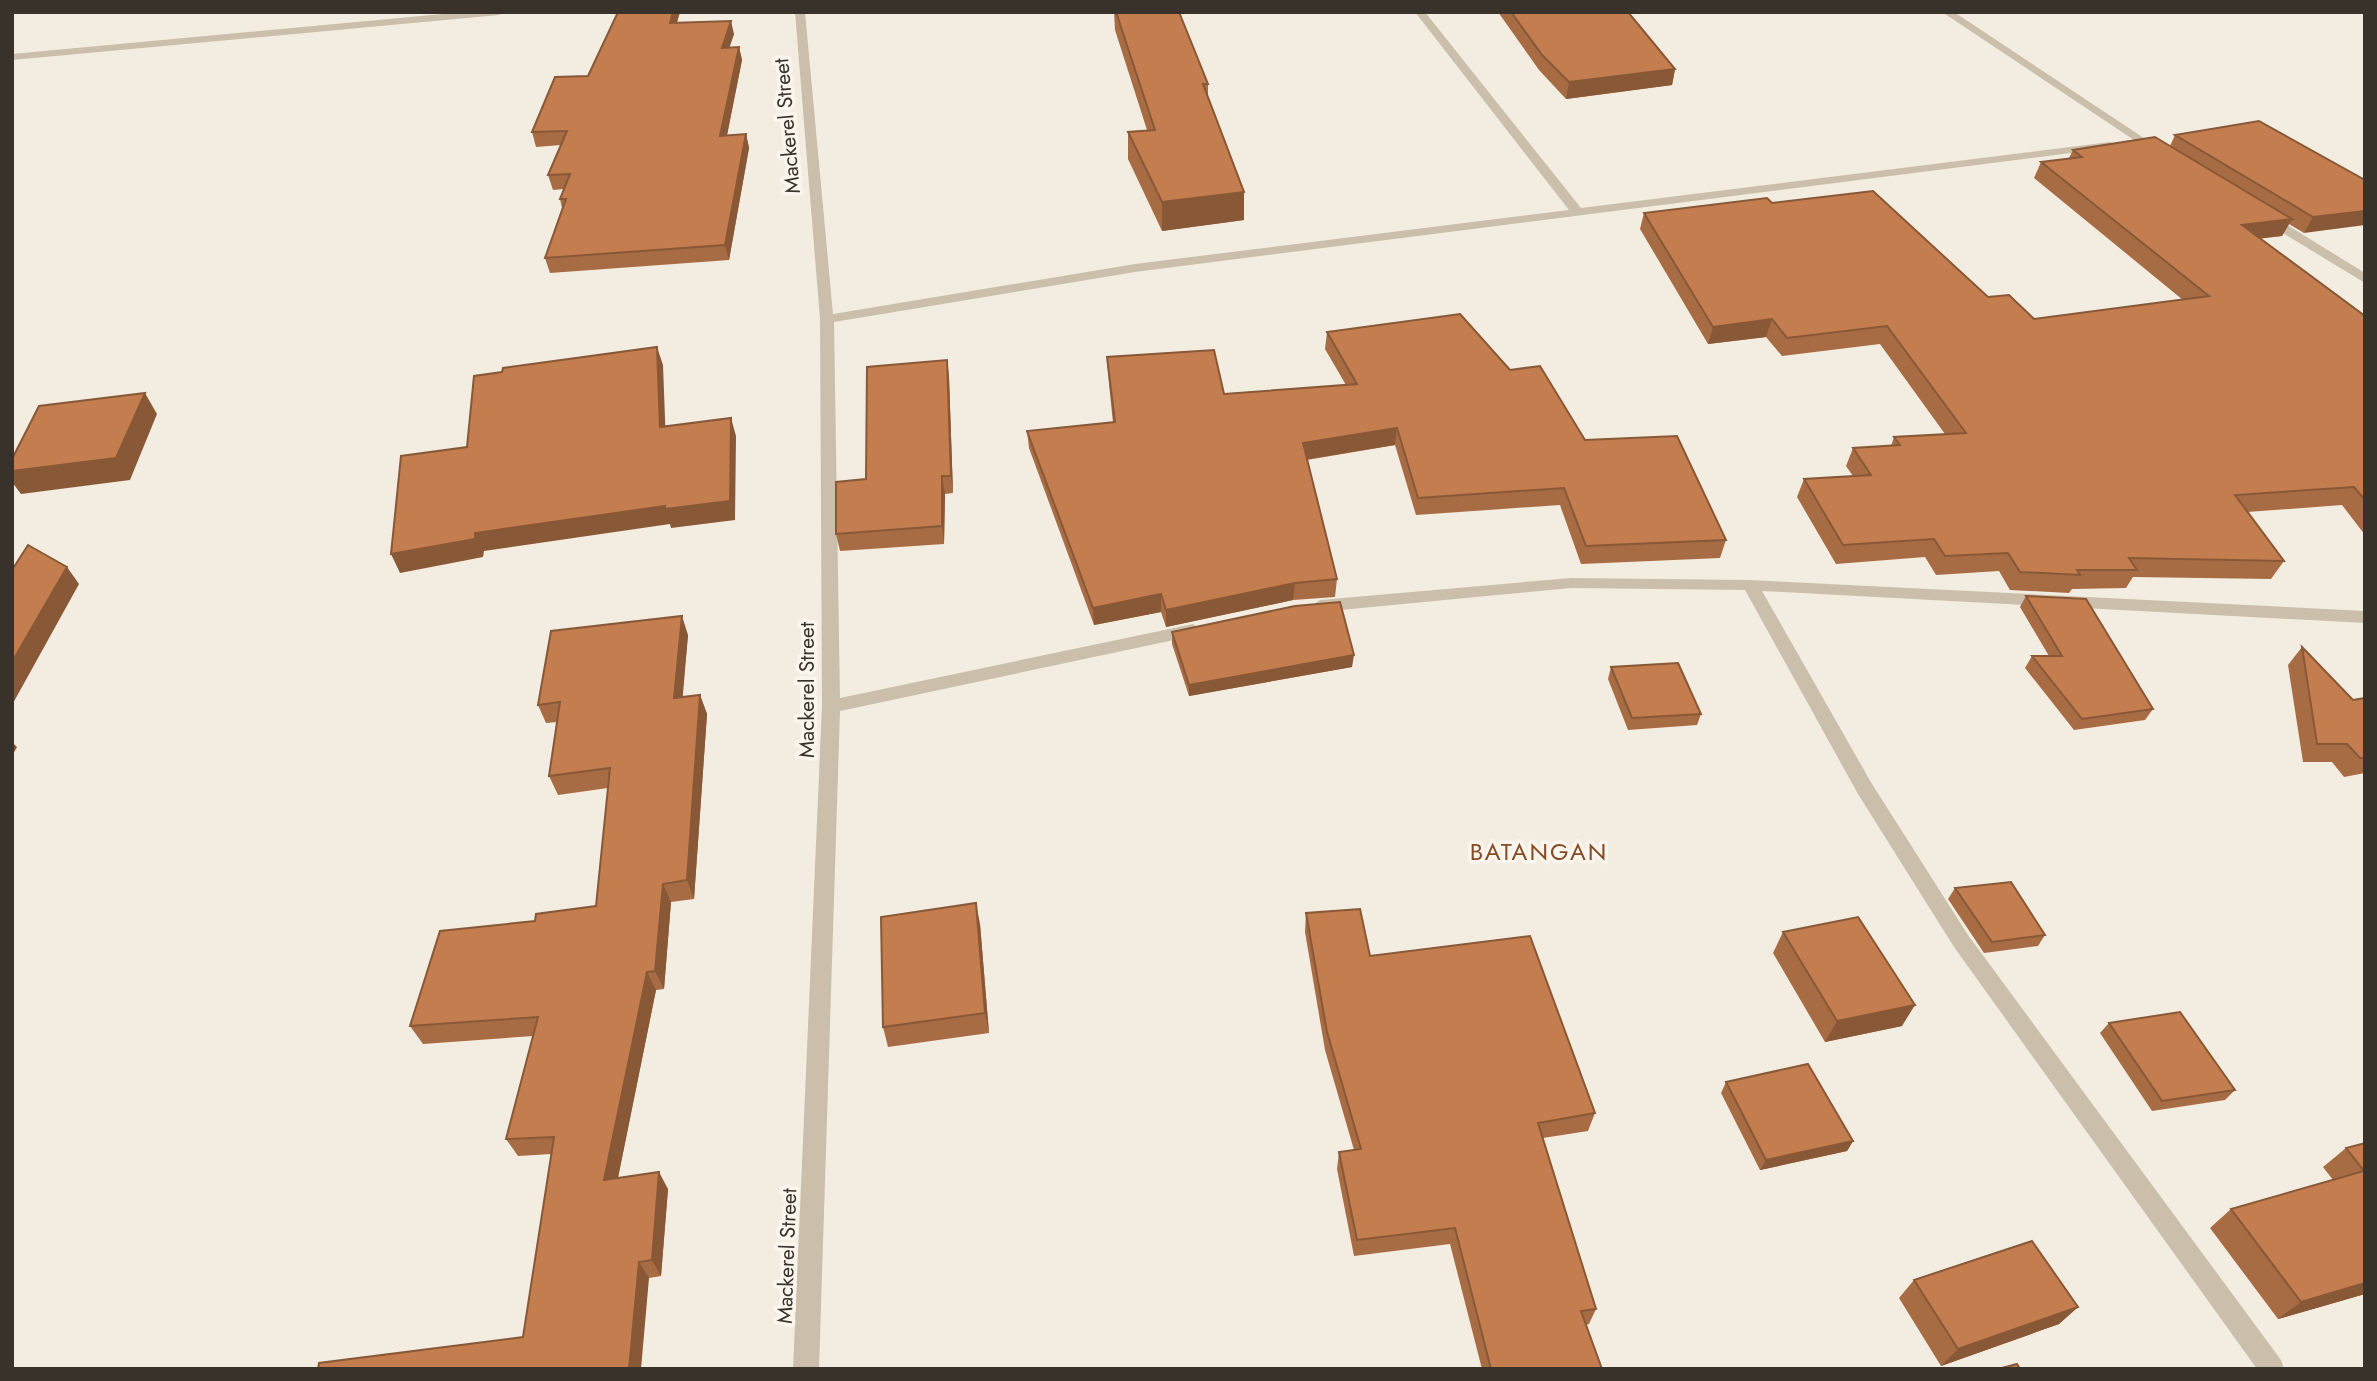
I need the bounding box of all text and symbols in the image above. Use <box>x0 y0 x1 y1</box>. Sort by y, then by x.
street label: Mackerel Street <box>766 57 808 195</box>
street label: Mackerel Street <box>792 622 822 758</box>
district label: BATANGAN <box>1470 834 1608 869</box>
street label: Mackerel Street <box>770 1188 804 1324</box>

